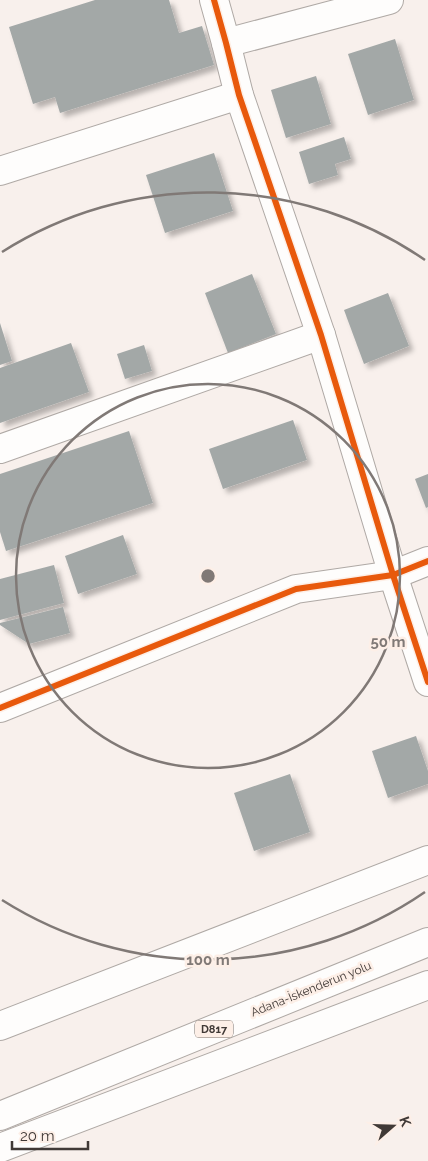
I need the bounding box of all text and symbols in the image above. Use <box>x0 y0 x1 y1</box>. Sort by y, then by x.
centre of rings <box>199 567 217 585</box>
text: 50 m <box>370 633 406 651</box>
text: 100 m <box>186 951 230 969</box>
street label: Adana-İskenderun yolu <box>249 958 373 1020</box>
road number: D817 <box>195 1021 233 1038</box>
north arrow <box>368 1101 418 1151</box>
text: K <box>396 1114 415 1129</box>
scale bar <box>12 1118 89 1150</box>
text: 20 m <box>20 1127 55 1145</box>

